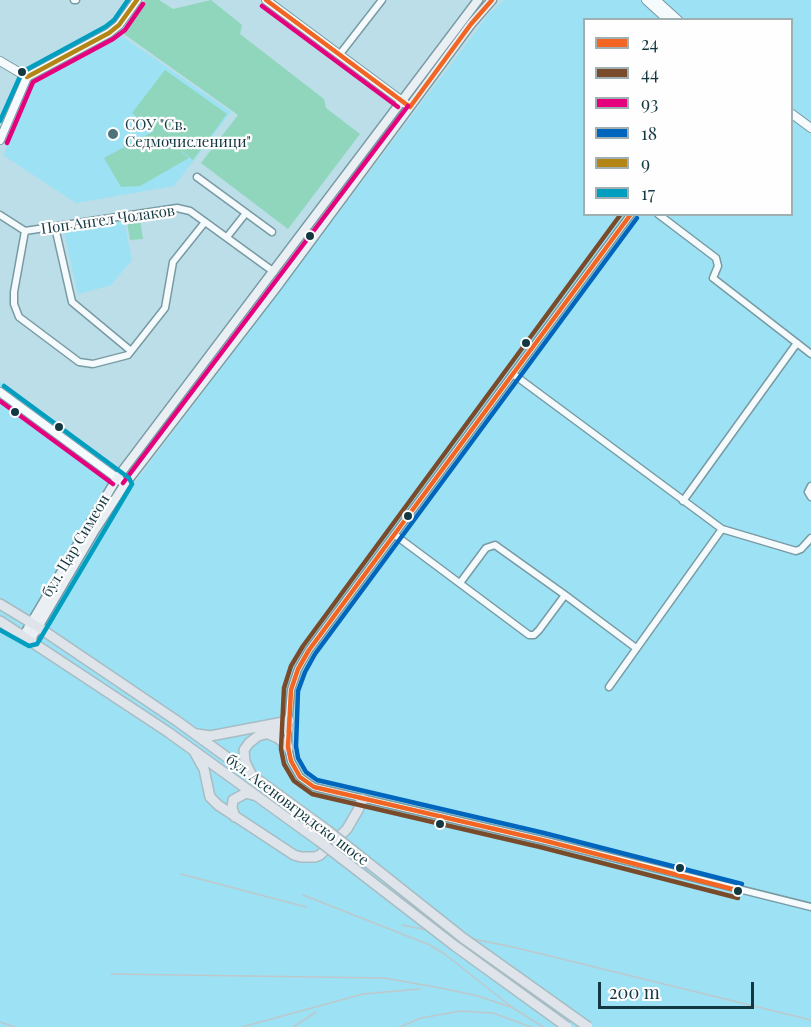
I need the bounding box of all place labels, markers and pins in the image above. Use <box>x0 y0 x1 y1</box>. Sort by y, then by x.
unlabelled marker <box>16 66 28 78</box>
place label: СОУ "Св. Седмочисленици" <box>125 116 251 151</box>
marker: СОУ "Св. Седмочисленици" <box>106 127 120 141</box>
unlabelled marker <box>304 230 316 242</box>
unlabelled marker <box>520 337 532 349</box>
unlabelled marker <box>9 406 21 418</box>
unlabelled marker <box>53 421 65 433</box>
unlabelled marker <box>402 510 414 522</box>
unlabelled marker <box>434 818 446 830</box>
unlabelled marker <box>674 862 686 874</box>
unlabelled marker <box>732 885 744 897</box>

